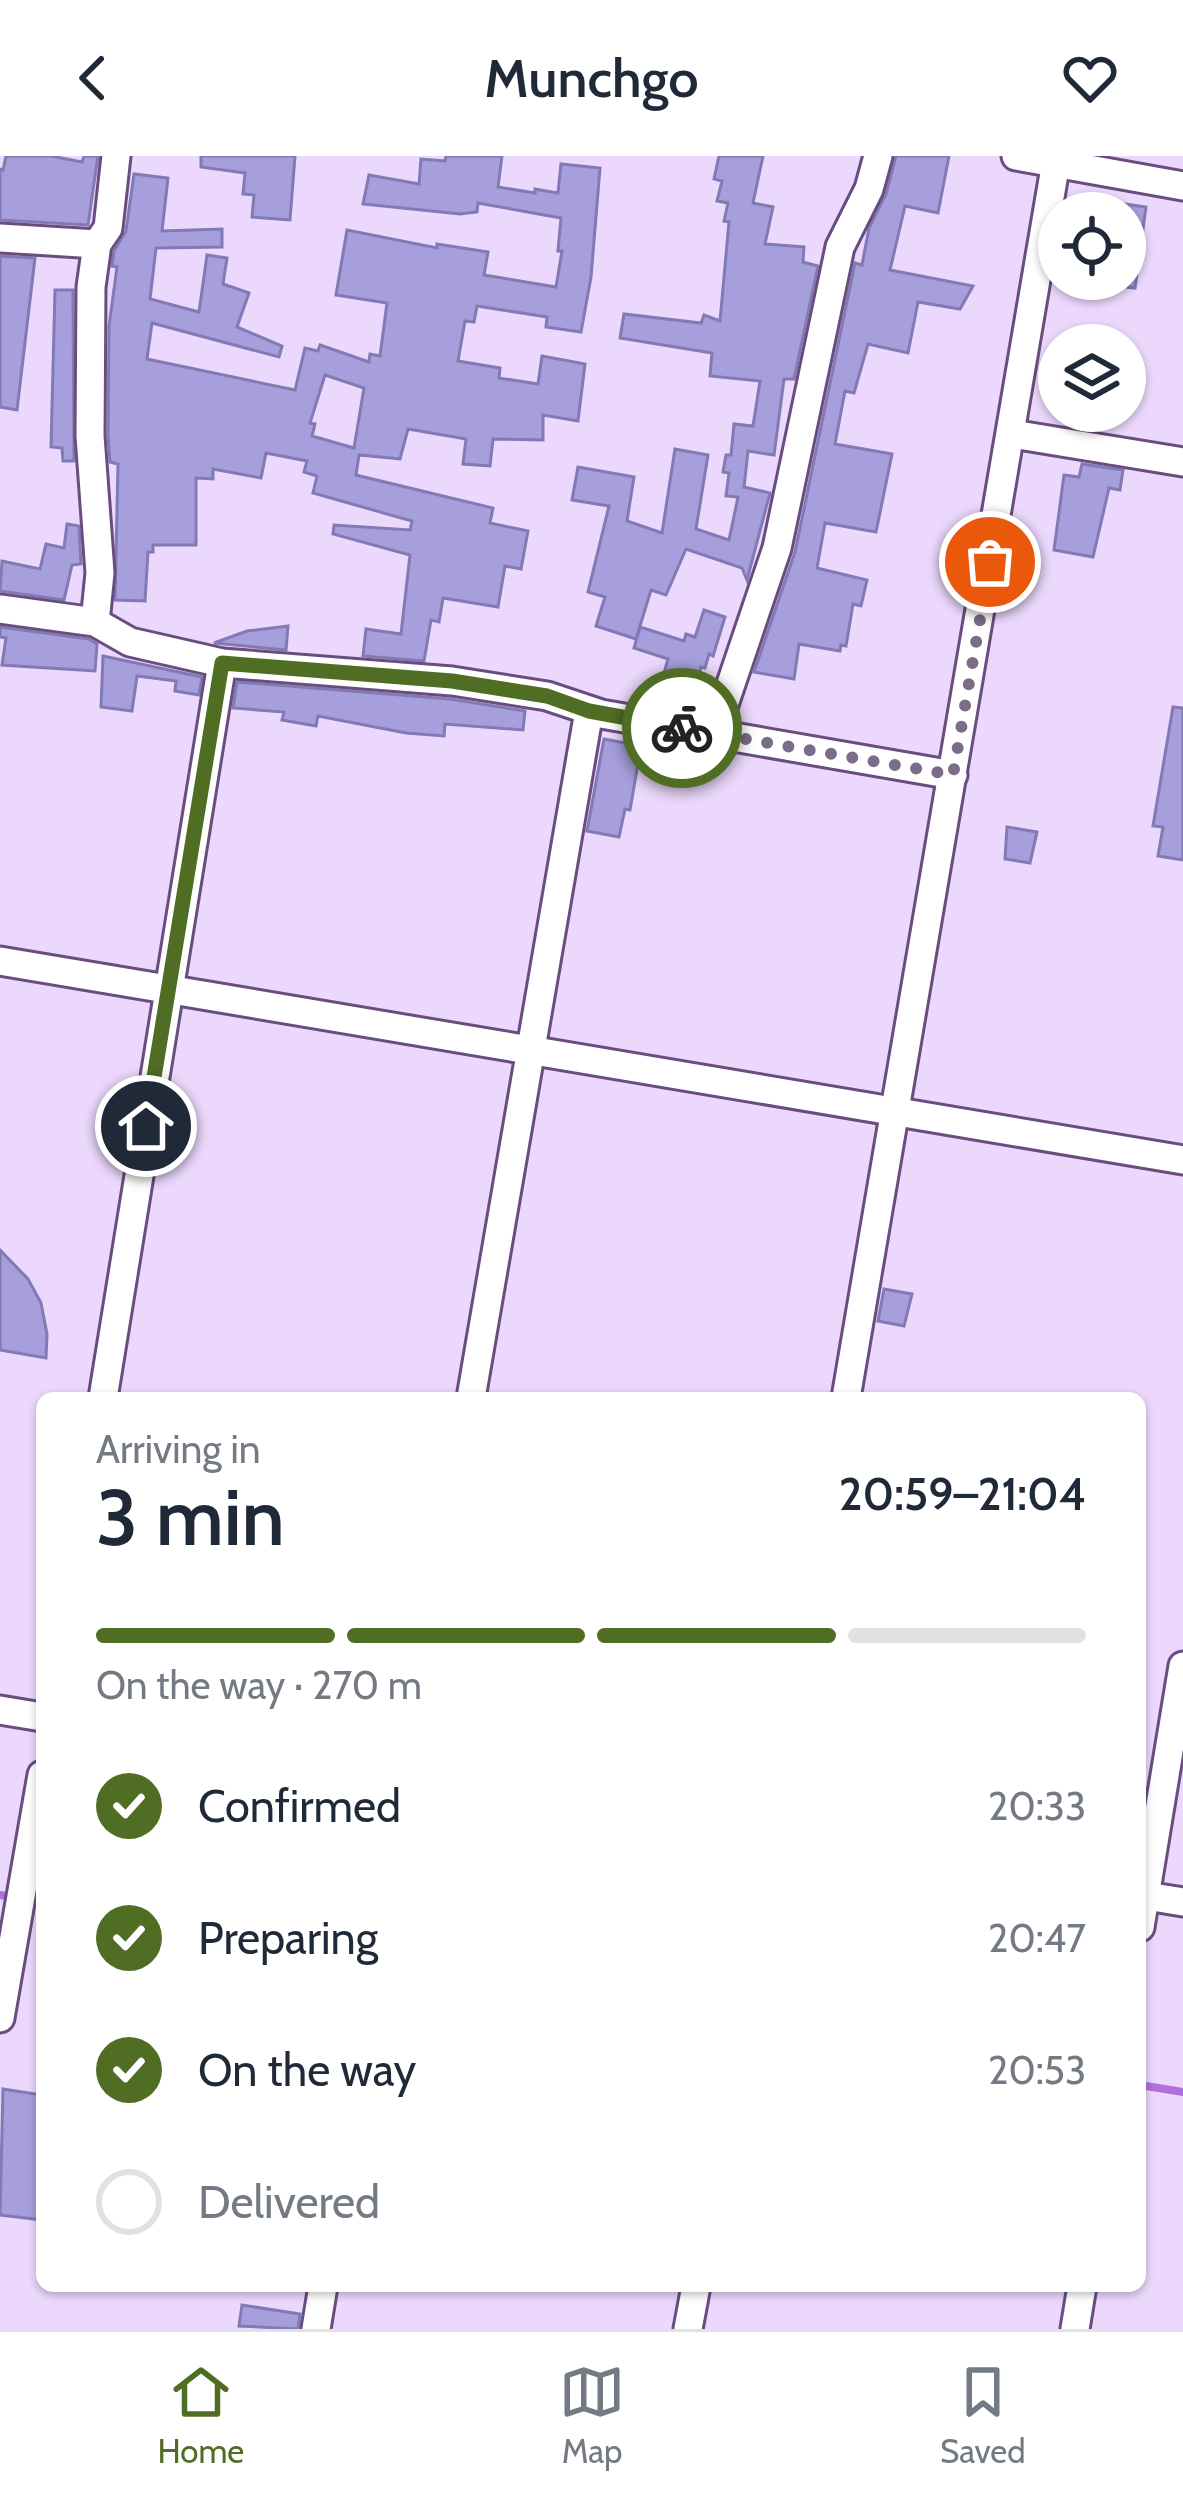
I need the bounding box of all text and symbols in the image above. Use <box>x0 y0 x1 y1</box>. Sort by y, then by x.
icon: back <box>60 45 126 111</box>
text: Munchgo <box>484 45 699 111</box>
icon: heart <box>1057 45 1123 111</box>
map controls <box>1038 192 1146 432</box>
button: locate <box>1038 192 1146 300</box>
button: layers <box>1038 324 1146 432</box>
pin <box>939 511 1041 613</box>
icon: bag <box>957 529 1023 595</box>
courier <box>622 668 742 788</box>
icon: bike <box>649 695 715 761</box>
pin <box>95 1075 197 1177</box>
icon: home <box>113 1093 179 1159</box>
text: Arriving in <box>96 1425 260 1473</box>
text: 20:59–21:04 <box>839 1467 1086 1521</box>
text: 3 min <box>96 1470 285 1565</box>
text: On the way · 270 m <box>96 1661 422 1709</box>
icon: check <box>96 1773 162 1839</box>
text: Confirmed <box>198 1779 401 1833</box>
text: 20:33 <box>988 1782 1086 1830</box>
icon: check <box>96 1905 162 1971</box>
text: Preparing <box>198 1911 378 1965</box>
text: 20:47 <box>988 1914 1086 1962</box>
icon: check <box>96 2037 162 2103</box>
text: On the way <box>198 2043 416 2097</box>
text: 20:53 <box>988 2046 1086 2094</box>
text: Delivered <box>198 2175 380 2229</box>
tab: Home <box>157 2359 244 2471</box>
tab: Map <box>559 2359 625 2471</box>
tab: Saved <box>940 2359 1026 2471</box>

